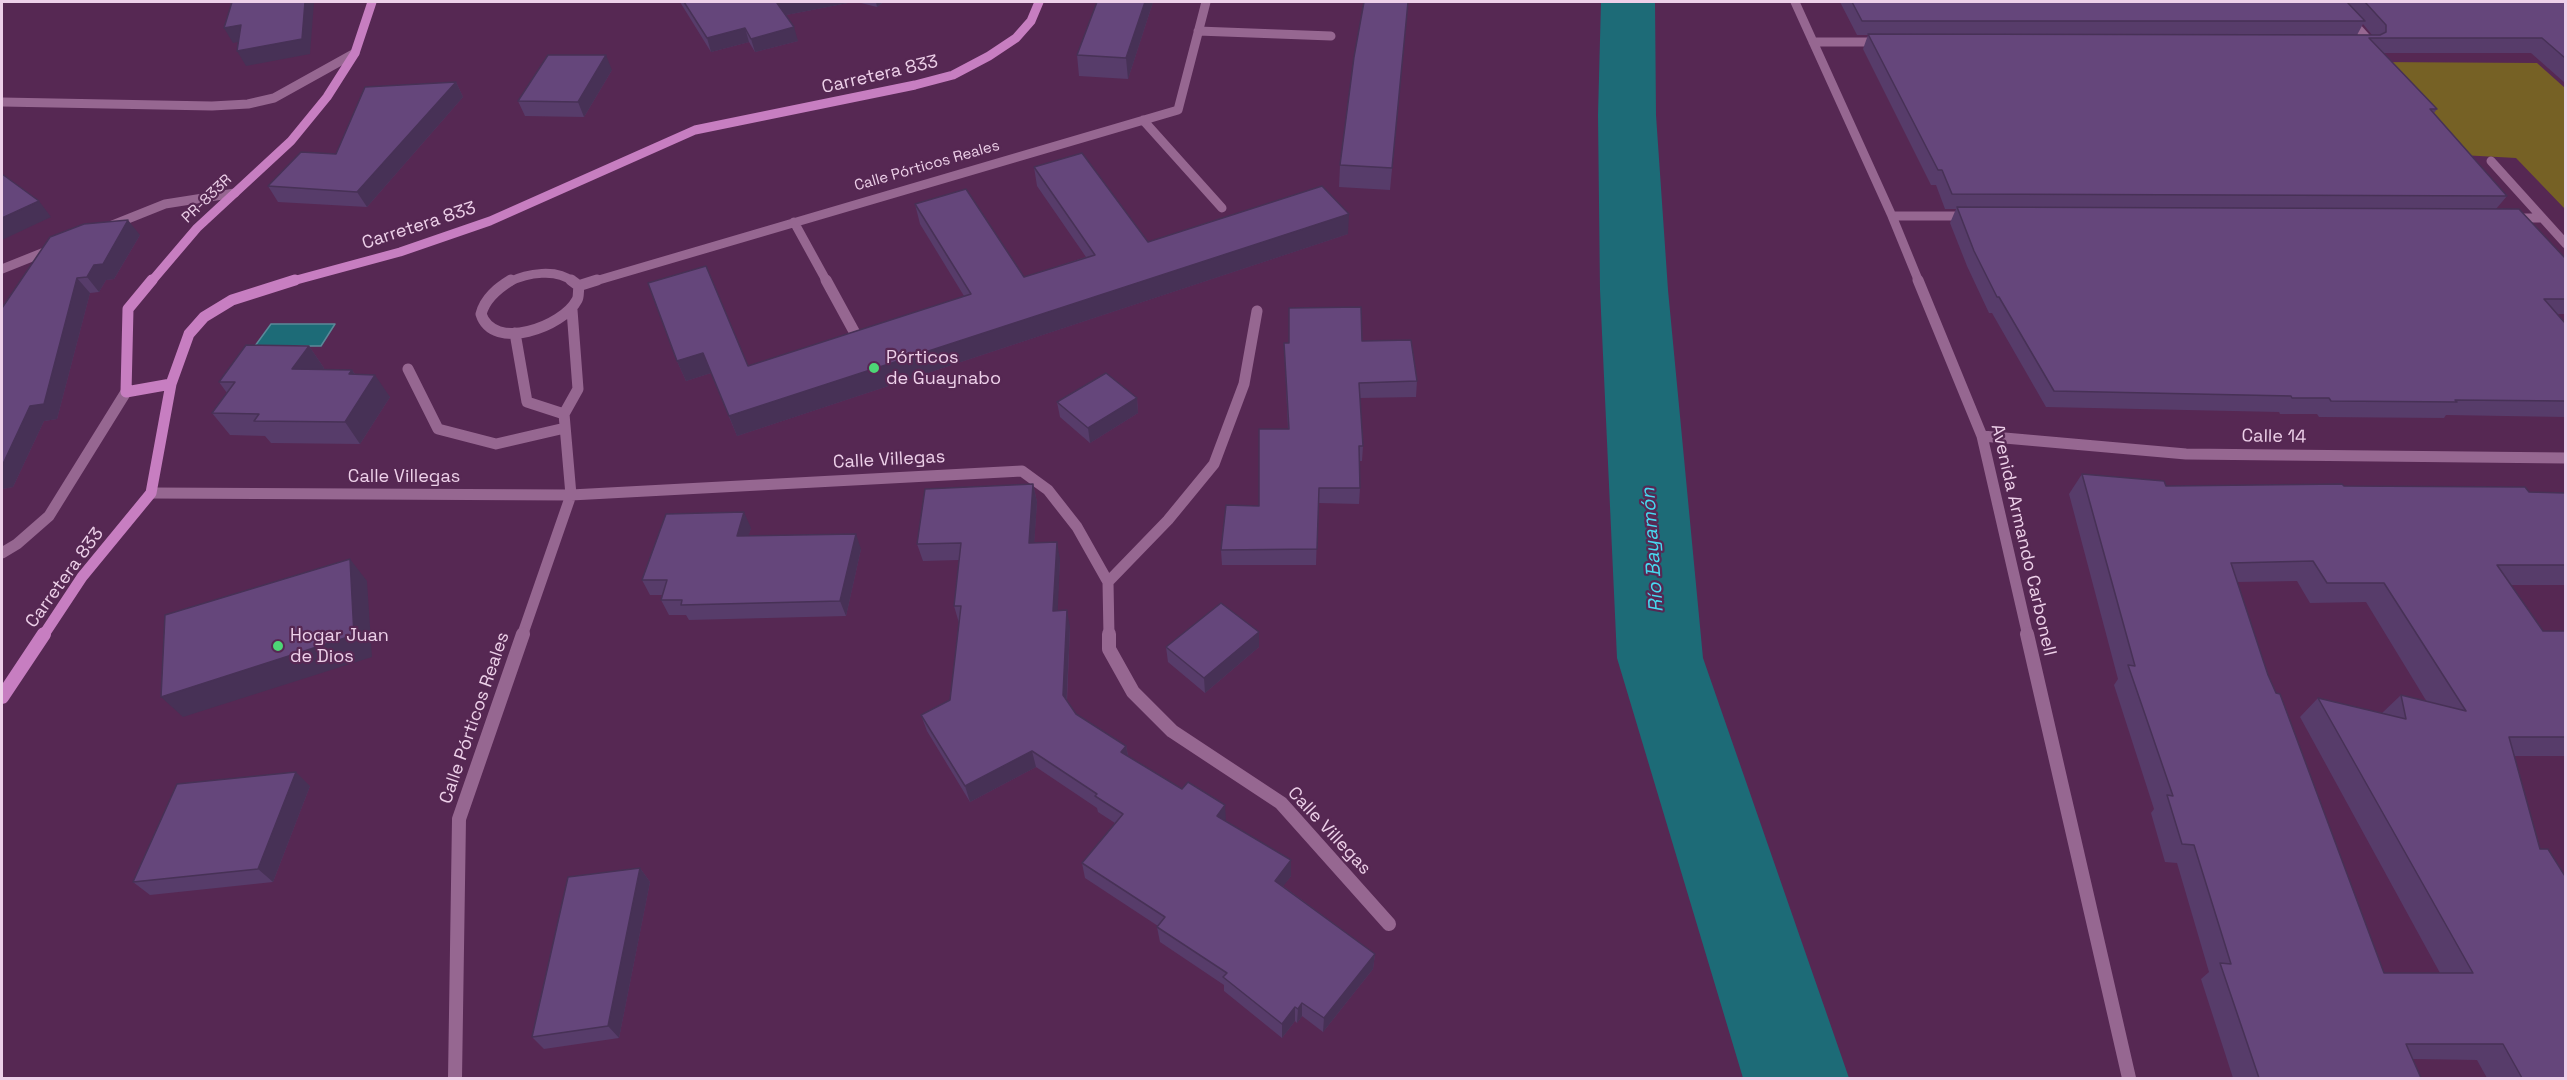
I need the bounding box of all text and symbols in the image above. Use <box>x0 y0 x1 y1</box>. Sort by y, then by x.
street label: Carretera 833 <box>820 51 940 99</box>
street label: Calle Pórticos Reales <box>852 137 1002 195</box>
street label: PR-833R <box>178 171 236 227</box>
street label: Carretera 833 <box>359 197 479 255</box>
place label: Pórticos de Guaynabo <box>886 347 1001 389</box>
marker: Pórticos de Guaynabo <box>867 361 881 375</box>
street label: Avenida Armando Carbonell <box>1986 422 2060 658</box>
street label: Calle 14 <box>2241 426 2307 448</box>
street label: Calle Villegas <box>832 446 946 474</box>
street label: Calle Villegas <box>348 466 460 488</box>
water label: Río Bayamón <box>1637 487 1669 613</box>
street label: Carretera 833 <box>21 524 109 632</box>
place label: Hogar Juan de Dios <box>290 625 389 668</box>
street label: Calle Pórticos Reales <box>435 629 515 807</box>
marker: Hogar Juan de Dios <box>271 639 285 653</box>
street label: Calle Villegas <box>1283 783 1375 879</box>

